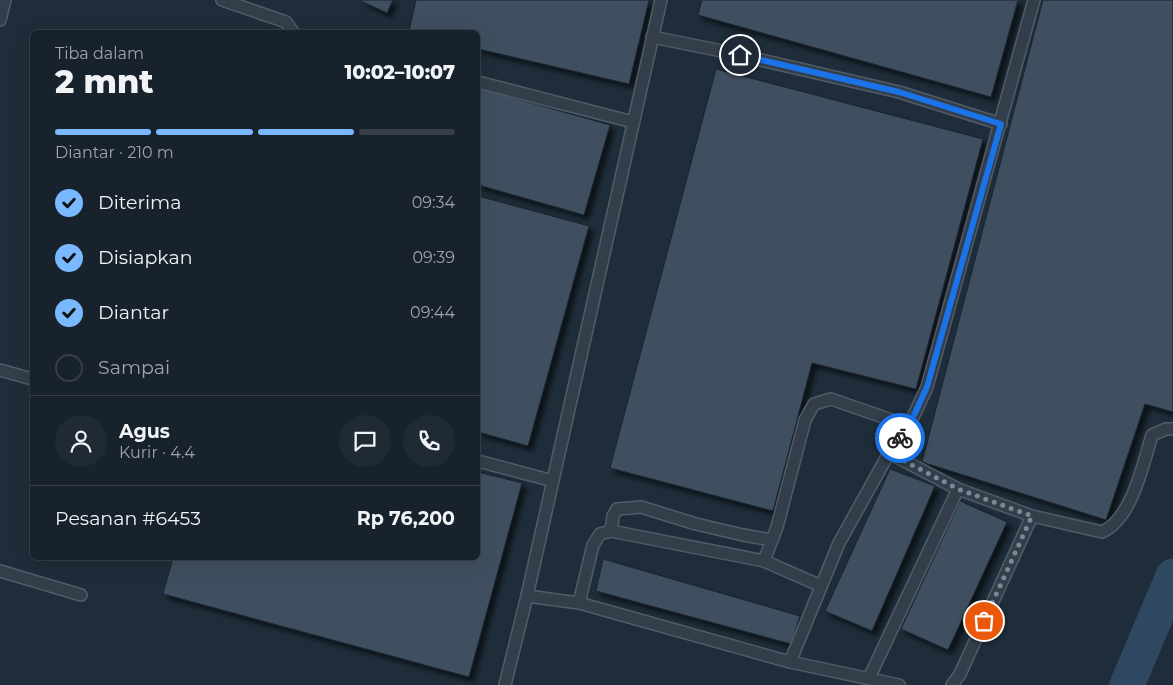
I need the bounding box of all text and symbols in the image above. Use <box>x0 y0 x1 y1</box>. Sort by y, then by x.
pin <box>719 34 761 76</box>
icon: home <box>726 41 754 69</box>
text: Tiba dalam <box>55 44 144 63</box>
text: 10:02–10:07 <box>345 61 455 84</box>
text: 2 mnt <box>55 62 154 101</box>
text: Diantar · 210 m <box>55 143 174 162</box>
icon: check <box>55 189 83 217</box>
text: Diterima <box>98 191 181 214</box>
text: 09:34 <box>412 193 455 212</box>
icon: check <box>55 244 83 272</box>
text: Disiapkan <box>98 246 193 269</box>
text: 09:39 <box>413 248 455 267</box>
icon: check <box>55 299 83 327</box>
text: Diantar <box>98 301 169 324</box>
text: 09:44 <box>410 303 455 322</box>
text: Sampai <box>98 356 170 379</box>
courier <box>875 413 925 463</box>
button: person <box>55 415 107 467</box>
button: chat <box>339 415 391 467</box>
button: phone <box>403 415 455 467</box>
text: Agus <box>119 420 170 443</box>
icon: bike <box>886 424 914 452</box>
text: Kurir · 4.4 <box>119 443 195 462</box>
text: Pesanan #6453 <box>55 507 201 530</box>
text: Rp 76,200 <box>357 507 455 530</box>
pin <box>963 600 1005 642</box>
icon: bag <box>970 607 998 635</box>

